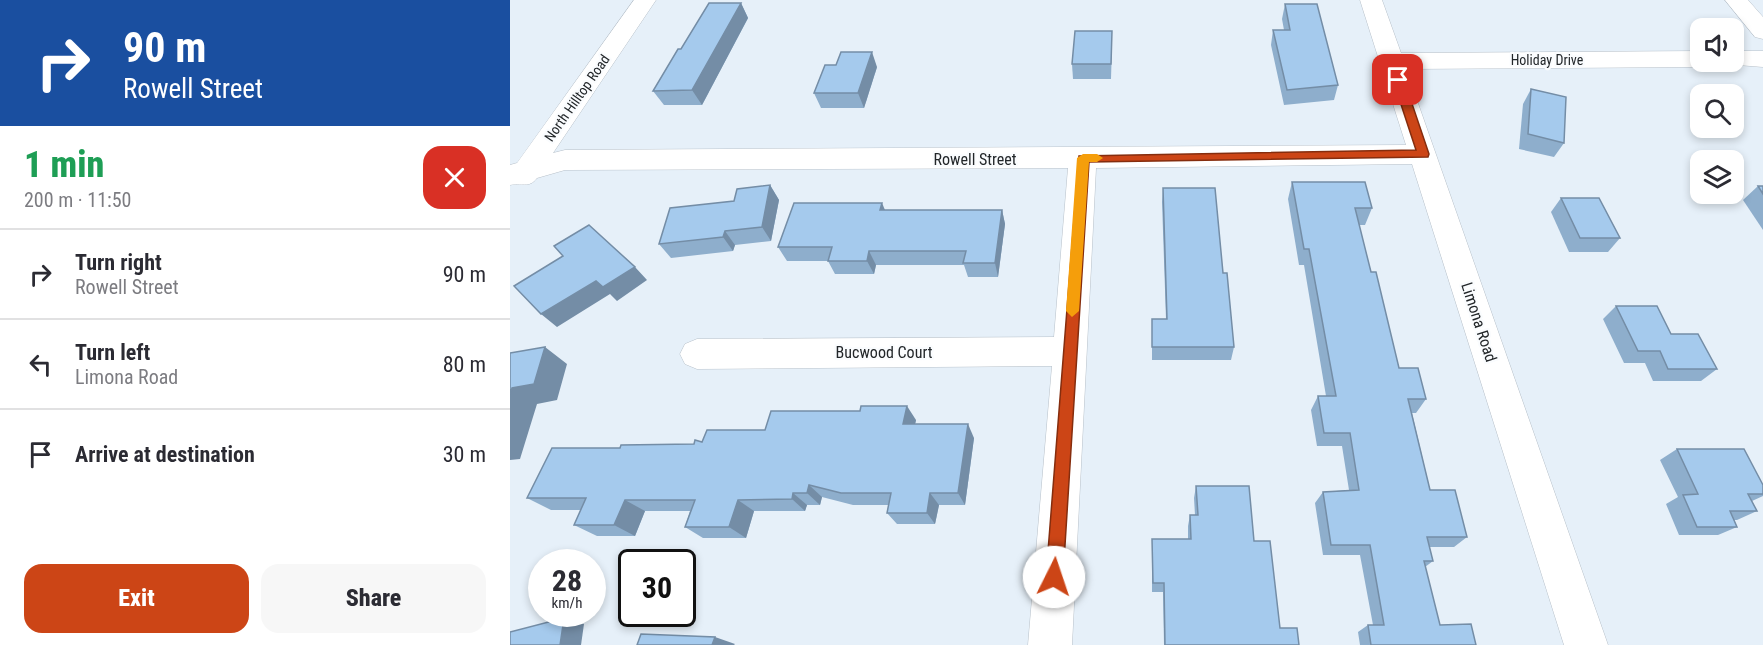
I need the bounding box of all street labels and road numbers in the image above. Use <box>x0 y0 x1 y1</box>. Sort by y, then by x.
street label: North Hilltop Road <box>541 52 613 144</box>
street label: Holiday Drive <box>1511 52 1584 68</box>
street label: Rowell Street <box>934 150 1017 169</box>
street label: Limona Road <box>1457 280 1501 364</box>
street label: Bucwood Court <box>836 343 933 362</box>

